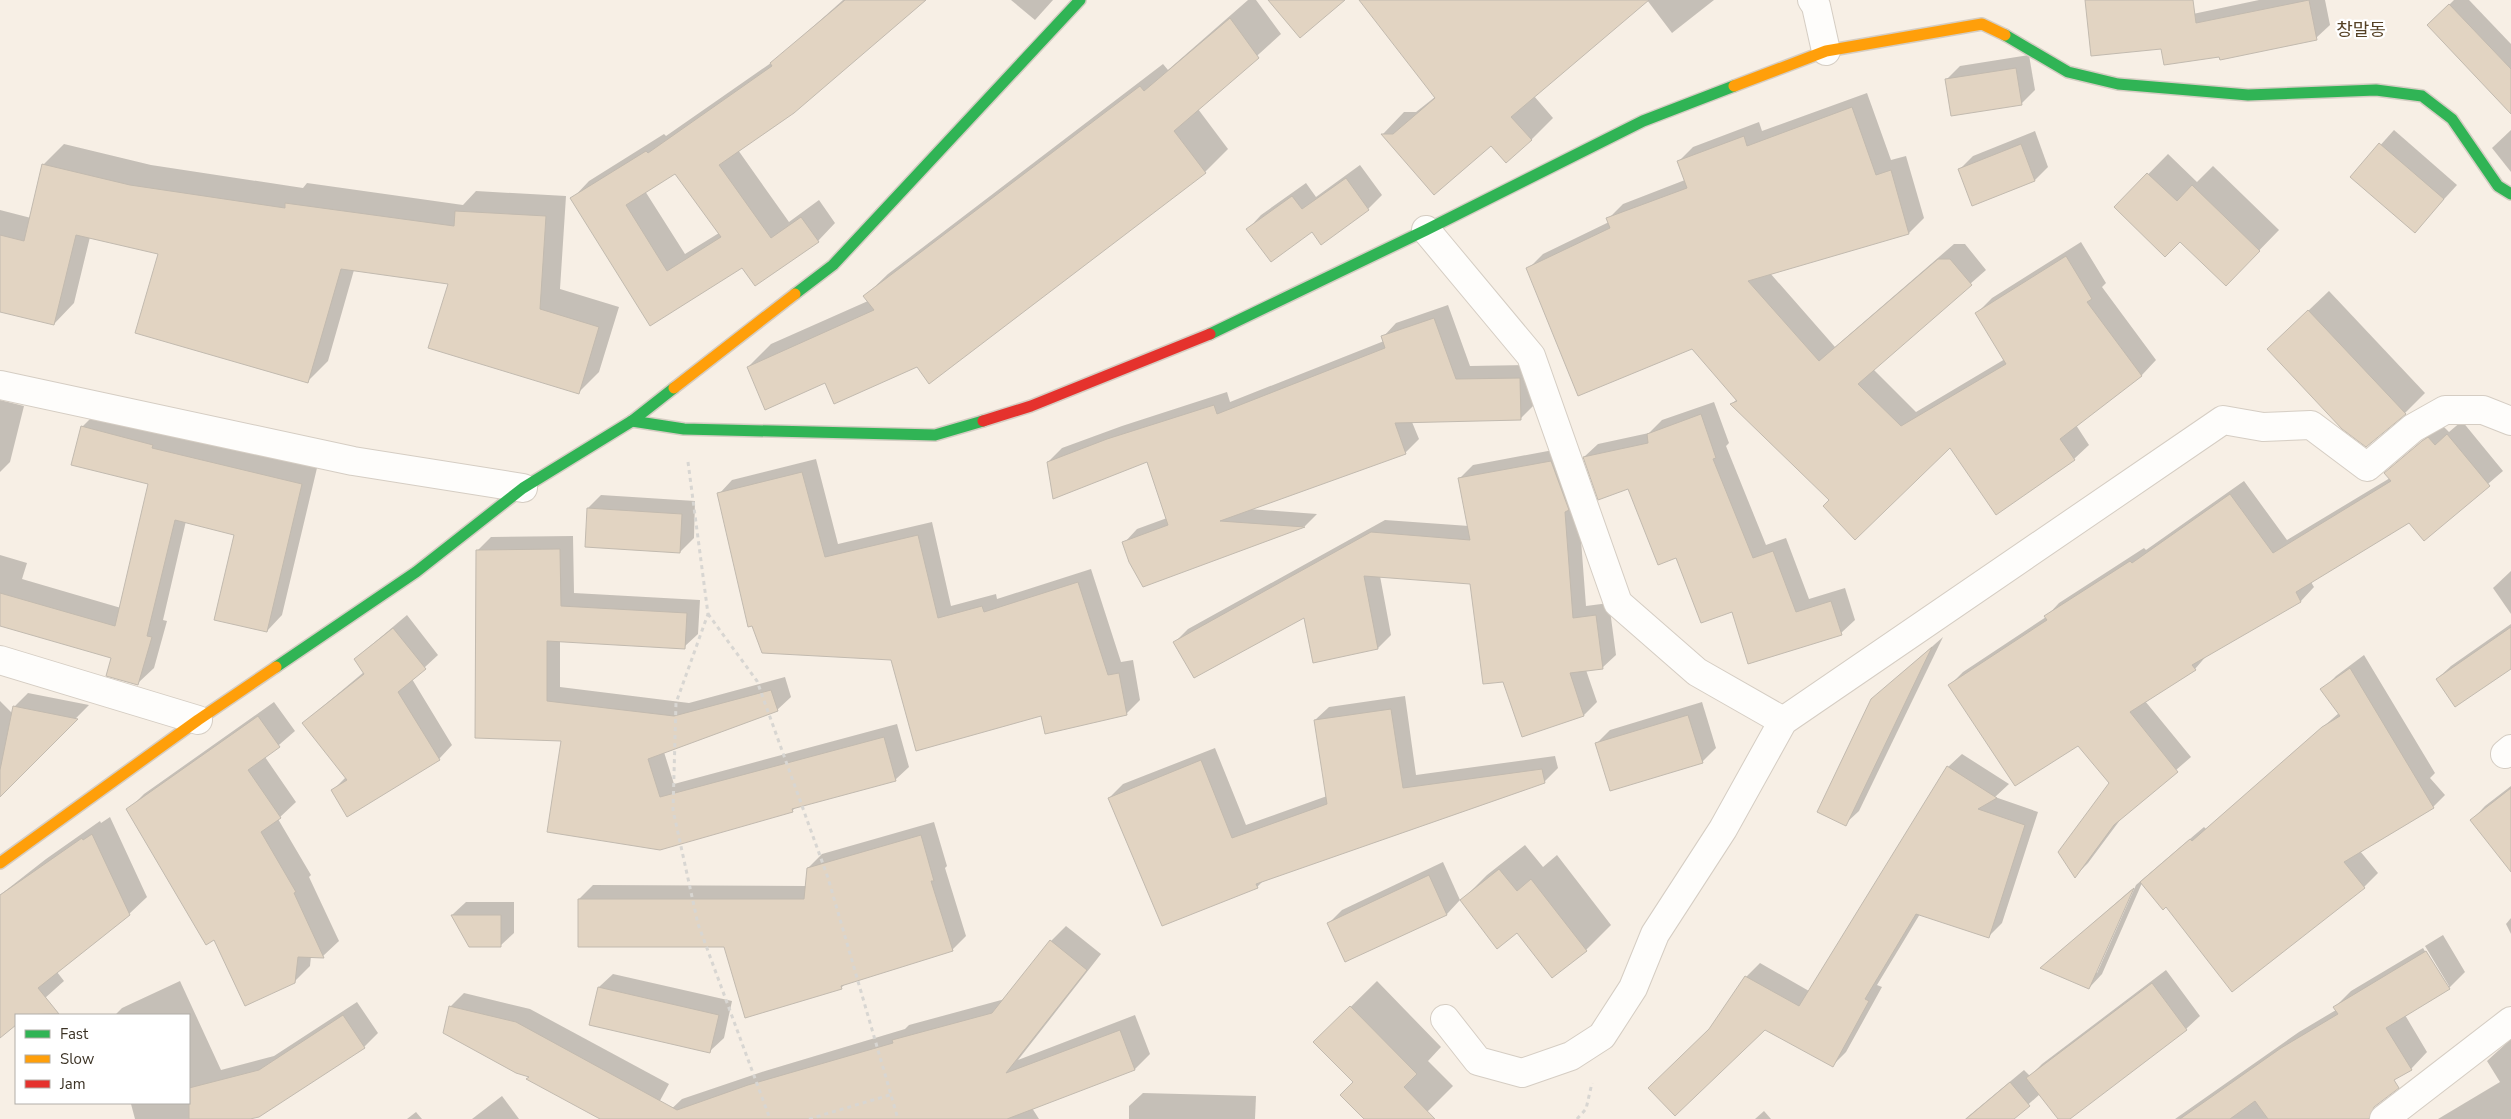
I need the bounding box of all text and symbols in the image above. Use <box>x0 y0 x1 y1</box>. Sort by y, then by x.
district label: 창말동 <box>2336 18 2386 42</box>
legend <box>15 1014 190 1104</box>
text: Fast <box>60 1024 89 1044</box>
text: Slow <box>60 1049 95 1069</box>
text: Jam <box>59 1074 86 1094</box>

